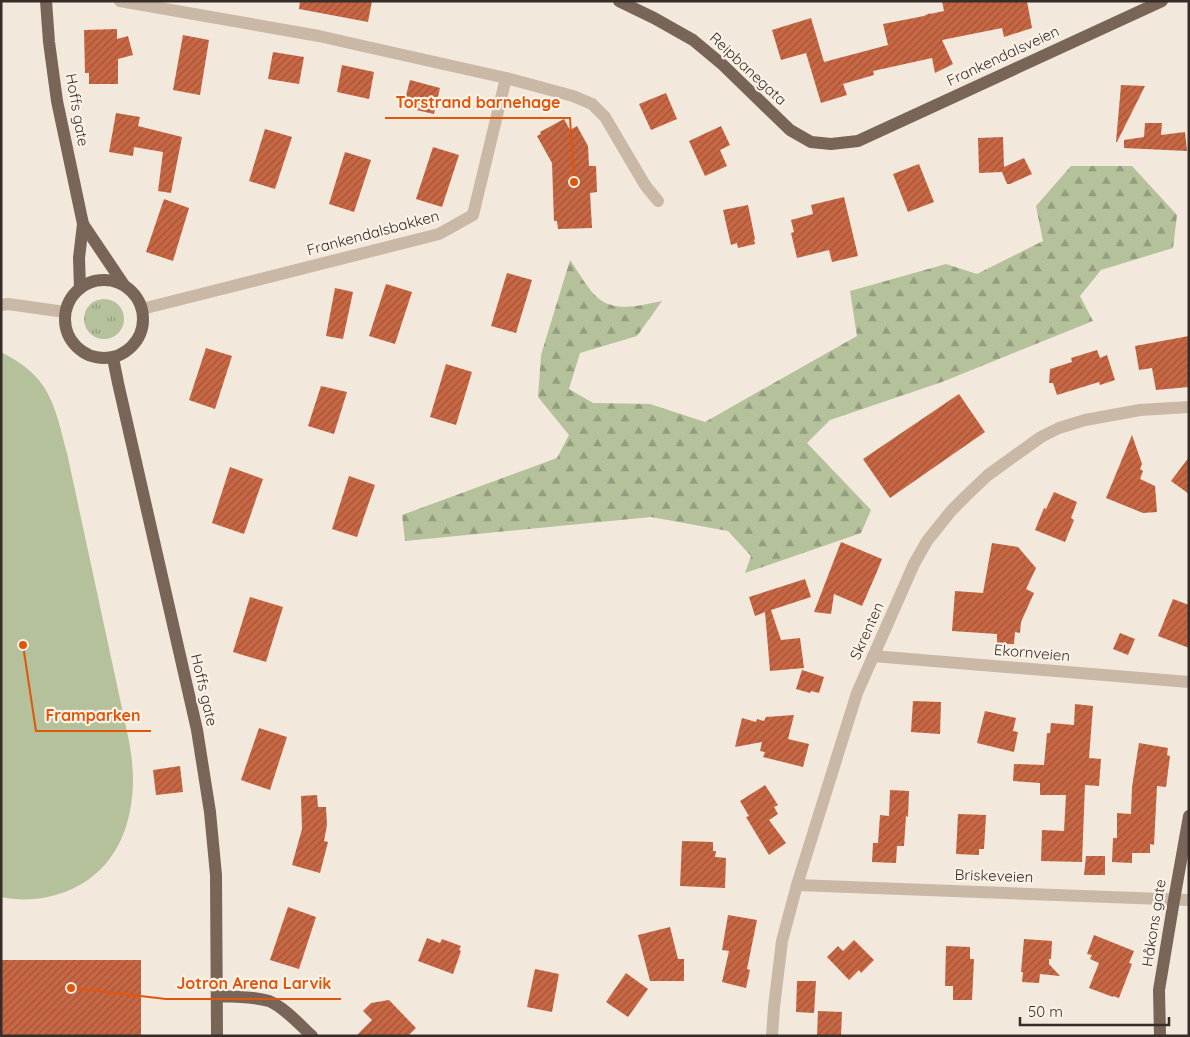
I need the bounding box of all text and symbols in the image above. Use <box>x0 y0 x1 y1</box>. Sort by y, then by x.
street label: Frankendalsveien <box>944 21 1062 90</box>
street label: Reipbanegata <box>706 28 791 109</box>
street label: Hoffs gate <box>62 72 93 148</box>
callout: Torstrand barnehage <box>385 87 570 118</box>
text: Torstrand barnehage <box>396 92 560 112</box>
street label: Frankendalsbakken <box>305 206 441 259</box>
street label: Skrenten <box>845 599 888 663</box>
street label: Ekornveien <box>993 640 1071 665</box>
street label: Hoffs gate <box>187 652 222 728</box>
callout: Framparken <box>36 700 151 731</box>
text: Framparken <box>45 705 141 725</box>
street label: Briskeveien <box>954 865 1034 886</box>
street label: Håkons gate <box>1137 878 1170 968</box>
callout: Jotron Arena Larvik <box>166 968 341 999</box>
text: Jotron Arena Larvik <box>177 973 331 993</box>
scale bar <box>1020 994 1169 1026</box>
text: 50 m <box>1028 1002 1063 1021</box>

